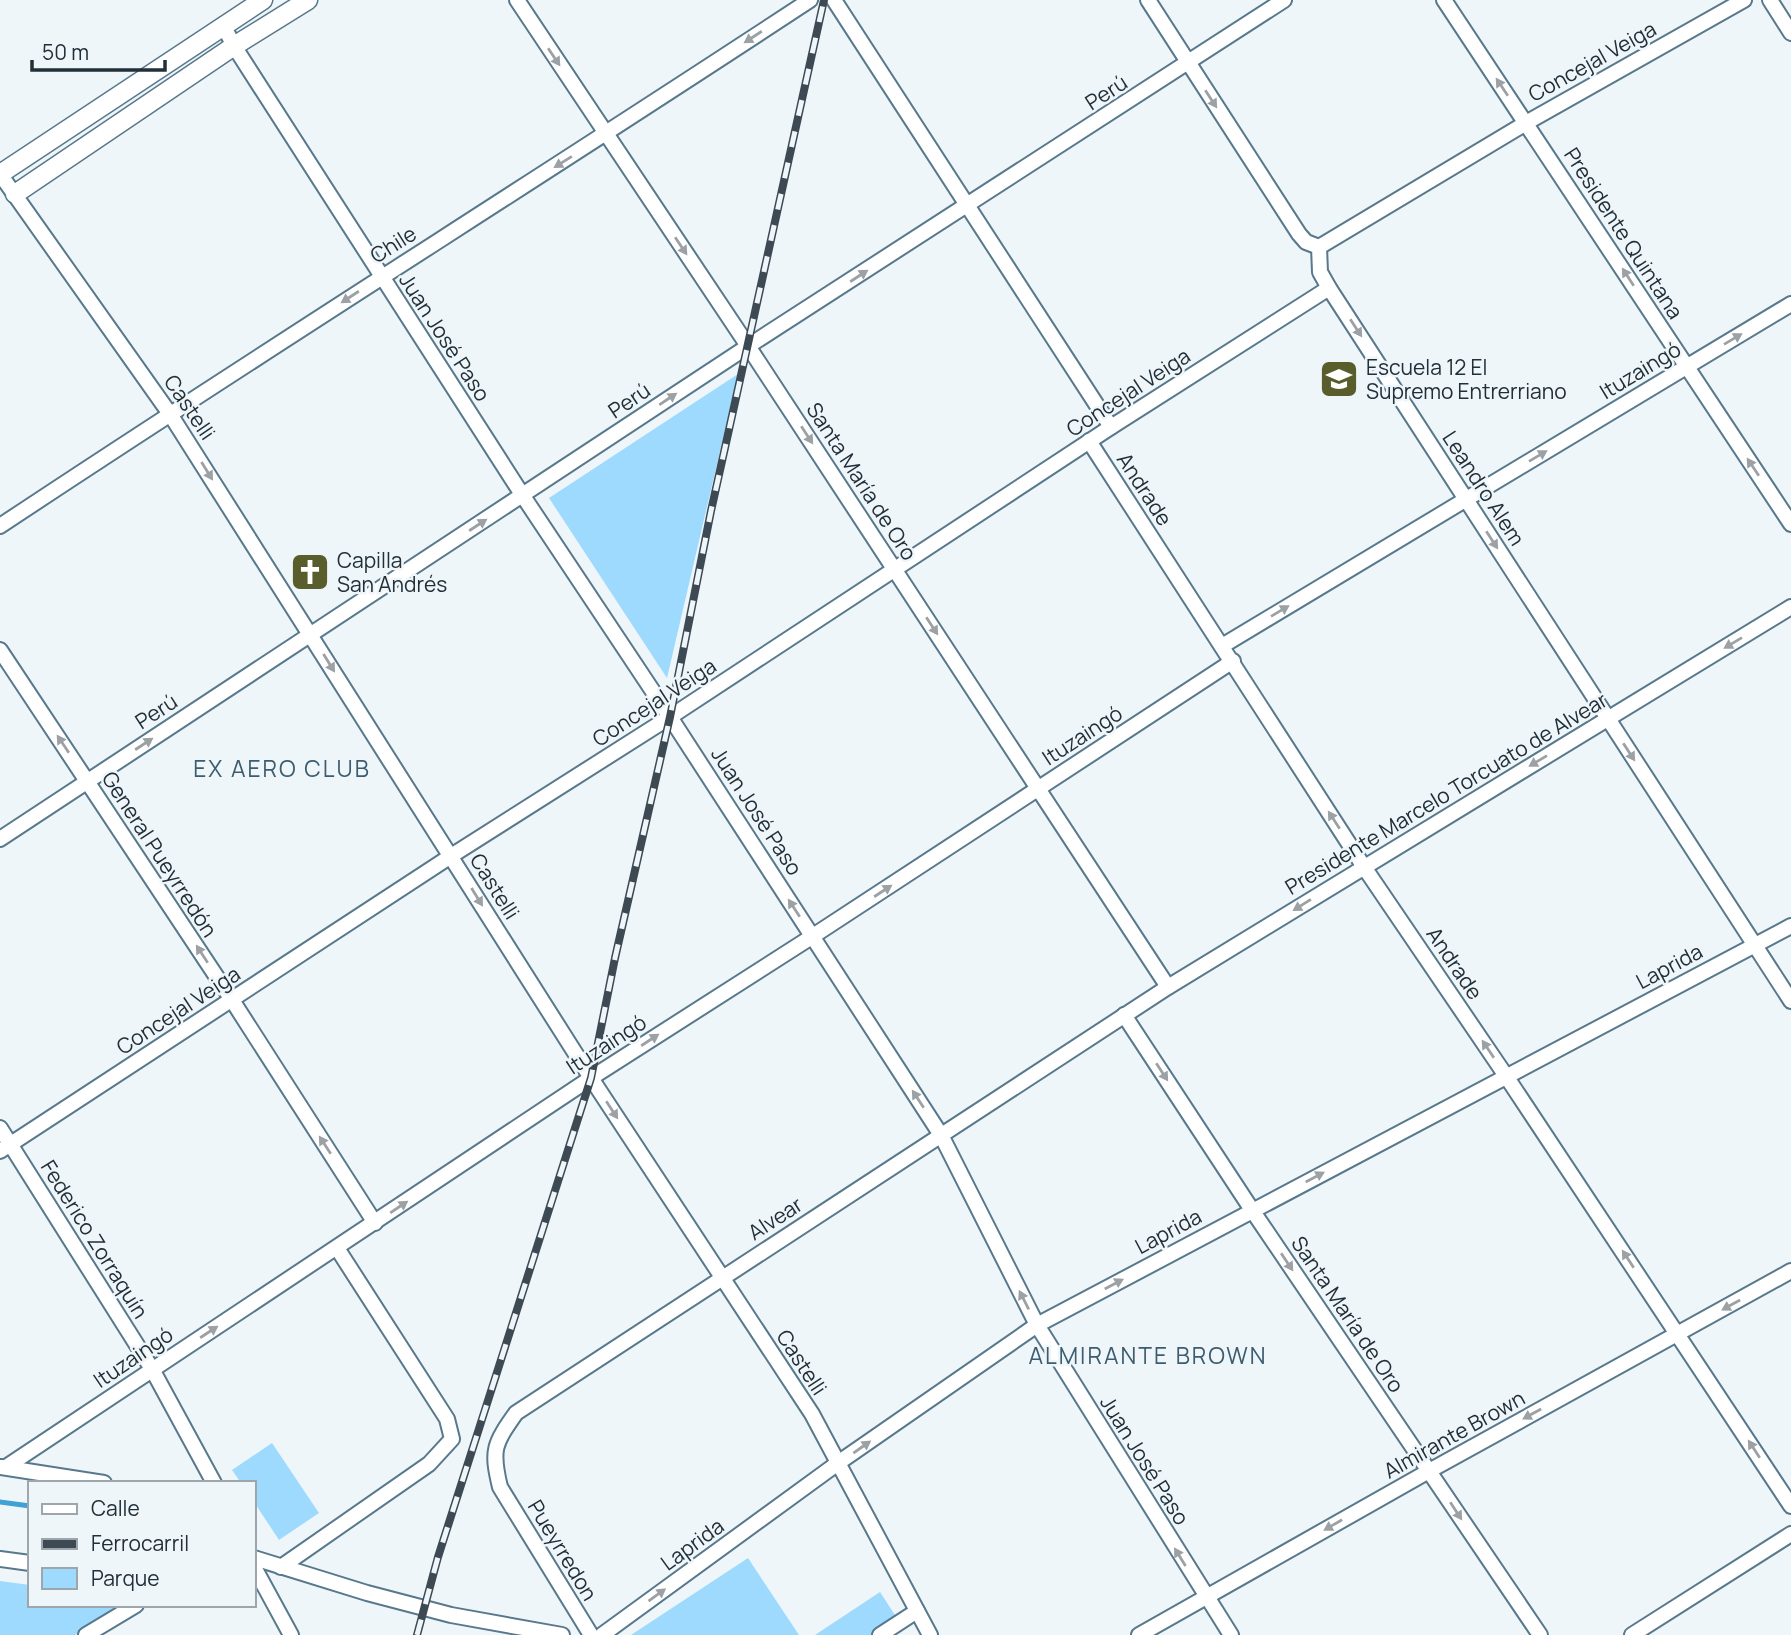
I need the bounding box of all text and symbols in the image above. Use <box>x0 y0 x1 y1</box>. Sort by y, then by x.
street label: Concejal Veiga <box>1523 14 1661 108</box>
scale bar <box>32 28 164 72</box>
one-way arrow <box>743 31 763 44</box>
text: 50 m <box>42 38 89 66</box>
one-way arrow <box>548 47 561 67</box>
street label: Perú <box>1080 68 1132 116</box>
one-way arrow <box>1496 78 1509 97</box>
one-way arrow <box>1205 89 1218 108</box>
street label: Presidente Quintana <box>1558 142 1690 324</box>
one-way arrow <box>553 155 572 168</box>
street label: Chile <box>365 219 421 269</box>
one-way arrow <box>674 237 688 255</box>
street label: Juan José Paso <box>393 268 497 406</box>
one-way arrow <box>1621 268 1635 286</box>
one-way arrow <box>849 269 868 282</box>
one-way arrow <box>340 290 359 303</box>
one-way arrow <box>1349 319 1362 338</box>
one-way arrow <box>1724 333 1743 345</box>
street label: Ituzaingó <box>1594 335 1686 405</box>
street label: Concejal Veiga <box>1061 342 1195 442</box>
place label: Escuela 12 El Supremo Entrerriano <box>1366 353 1567 405</box>
school or university icon: Escuela 12 El Supremo Entrerriano <box>1318 358 1360 400</box>
street label: Castelli <box>158 369 222 445</box>
street label: Perú <box>603 376 655 424</box>
one-way arrow <box>658 393 678 406</box>
street label: Santa María de Oro <box>800 397 924 565</box>
street label: Leandro Alem <box>1437 425 1531 551</box>
one-way arrow <box>800 426 813 445</box>
street label: Andrade <box>1111 447 1179 531</box>
one-way arrow <box>1529 449 1548 462</box>
one-way arrow <box>1747 457 1760 477</box>
one-way arrow <box>200 462 213 481</box>
one-way arrow <box>469 519 488 532</box>
one-way arrow <box>1486 530 1499 550</box>
place label: Capilla San Andrés <box>337 546 447 598</box>
church icon: Capilla San Andrés <box>289 551 331 593</box>
one-way arrow <box>1271 604 1290 617</box>
one-way arrow <box>925 616 938 635</box>
one-way arrow <box>1723 637 1742 649</box>
street label: Concejal Veiga <box>587 652 721 752</box>
one-way arrow <box>322 654 335 673</box>
street label: Presidente Marcelo Torcuato de Alvear <box>1280 685 1613 901</box>
street label: Perú <box>130 687 182 735</box>
street label: Ituzaingó <box>1037 699 1127 771</box>
one-way arrow <box>56 734 69 754</box>
one-way arrow <box>135 737 154 750</box>
street label: Juan José Paso <box>705 742 809 880</box>
one-way arrow <box>1623 742 1636 761</box>
district label: EX AERO CLUB <box>193 752 371 784</box>
one-way arrow <box>1529 755 1548 767</box>
street label: General Pueyrredón <box>96 766 224 942</box>
one-way arrow <box>1328 810 1341 830</box>
street label: Castelli <box>464 848 526 924</box>
one-way arrow <box>873 884 892 897</box>
one-way arrow <box>471 887 484 906</box>
one-way arrow <box>788 898 801 918</box>
one-way arrow <box>1293 898 1312 911</box>
street label: Andrade <box>1421 921 1489 1005</box>
street label: Laprida <box>1631 937 1707 995</box>
one-way arrow <box>195 944 208 964</box>
street label: Concejal Veiga <box>111 960 245 1060</box>
street label: Ituzaingó <box>561 1008 651 1080</box>
one-way arrow <box>641 1033 659 1047</box>
one-way arrow <box>1482 1040 1495 1059</box>
one-way arrow <box>1155 1063 1168 1082</box>
one-way arrow <box>911 1089 924 1109</box>
one-way arrow <box>605 1100 618 1119</box>
one-way arrow <box>319 1136 332 1155</box>
street label: Federico Zorraquín <box>35 1155 155 1323</box>
one-way arrow <box>1305 1171 1325 1183</box>
street label: Alvear <box>742 1190 808 1246</box>
one-way arrow <box>390 1201 409 1214</box>
street label: Laprida <box>1130 1202 1206 1260</box>
street label: Santa María de Oro <box>1285 1230 1411 1398</box>
one-way arrow <box>1622 1250 1635 1269</box>
one-way arrow <box>1280 1253 1294 1271</box>
one-way arrow <box>1104 1278 1124 1290</box>
one-way arrow <box>1018 1290 1029 1310</box>
one-way arrow <box>1722 1299 1741 1311</box>
street label: Ituzaingó <box>88 1320 178 1394</box>
street label: Castelli <box>770 1324 834 1400</box>
one-way arrow <box>200 1326 219 1339</box>
district label: ALMIRANTE BROWN <box>1028 1339 1268 1371</box>
street label: Almirante Brown <box>1378 1384 1530 1484</box>
street label: Juan José Paso <box>1094 1390 1196 1530</box>
one-way arrow <box>1522 1409 1542 1420</box>
one-way arrow <box>1747 1439 1760 1459</box>
one-way arrow <box>853 1440 871 1454</box>
legend <box>28 1481 256 1607</box>
text: Calle <box>91 1494 140 1522</box>
street label: Pueyrredon <box>522 1494 604 1606</box>
one-way arrow <box>1449 1502 1463 1520</box>
street label: Laprida <box>655 1512 729 1576</box>
one-way arrow <box>1324 1519 1343 1531</box>
text: Ferrocarril <box>91 1529 189 1557</box>
one-way arrow <box>1174 1547 1187 1567</box>
text: Parque <box>91 1564 160 1592</box>
one-way arrow <box>648 1588 666 1602</box>

